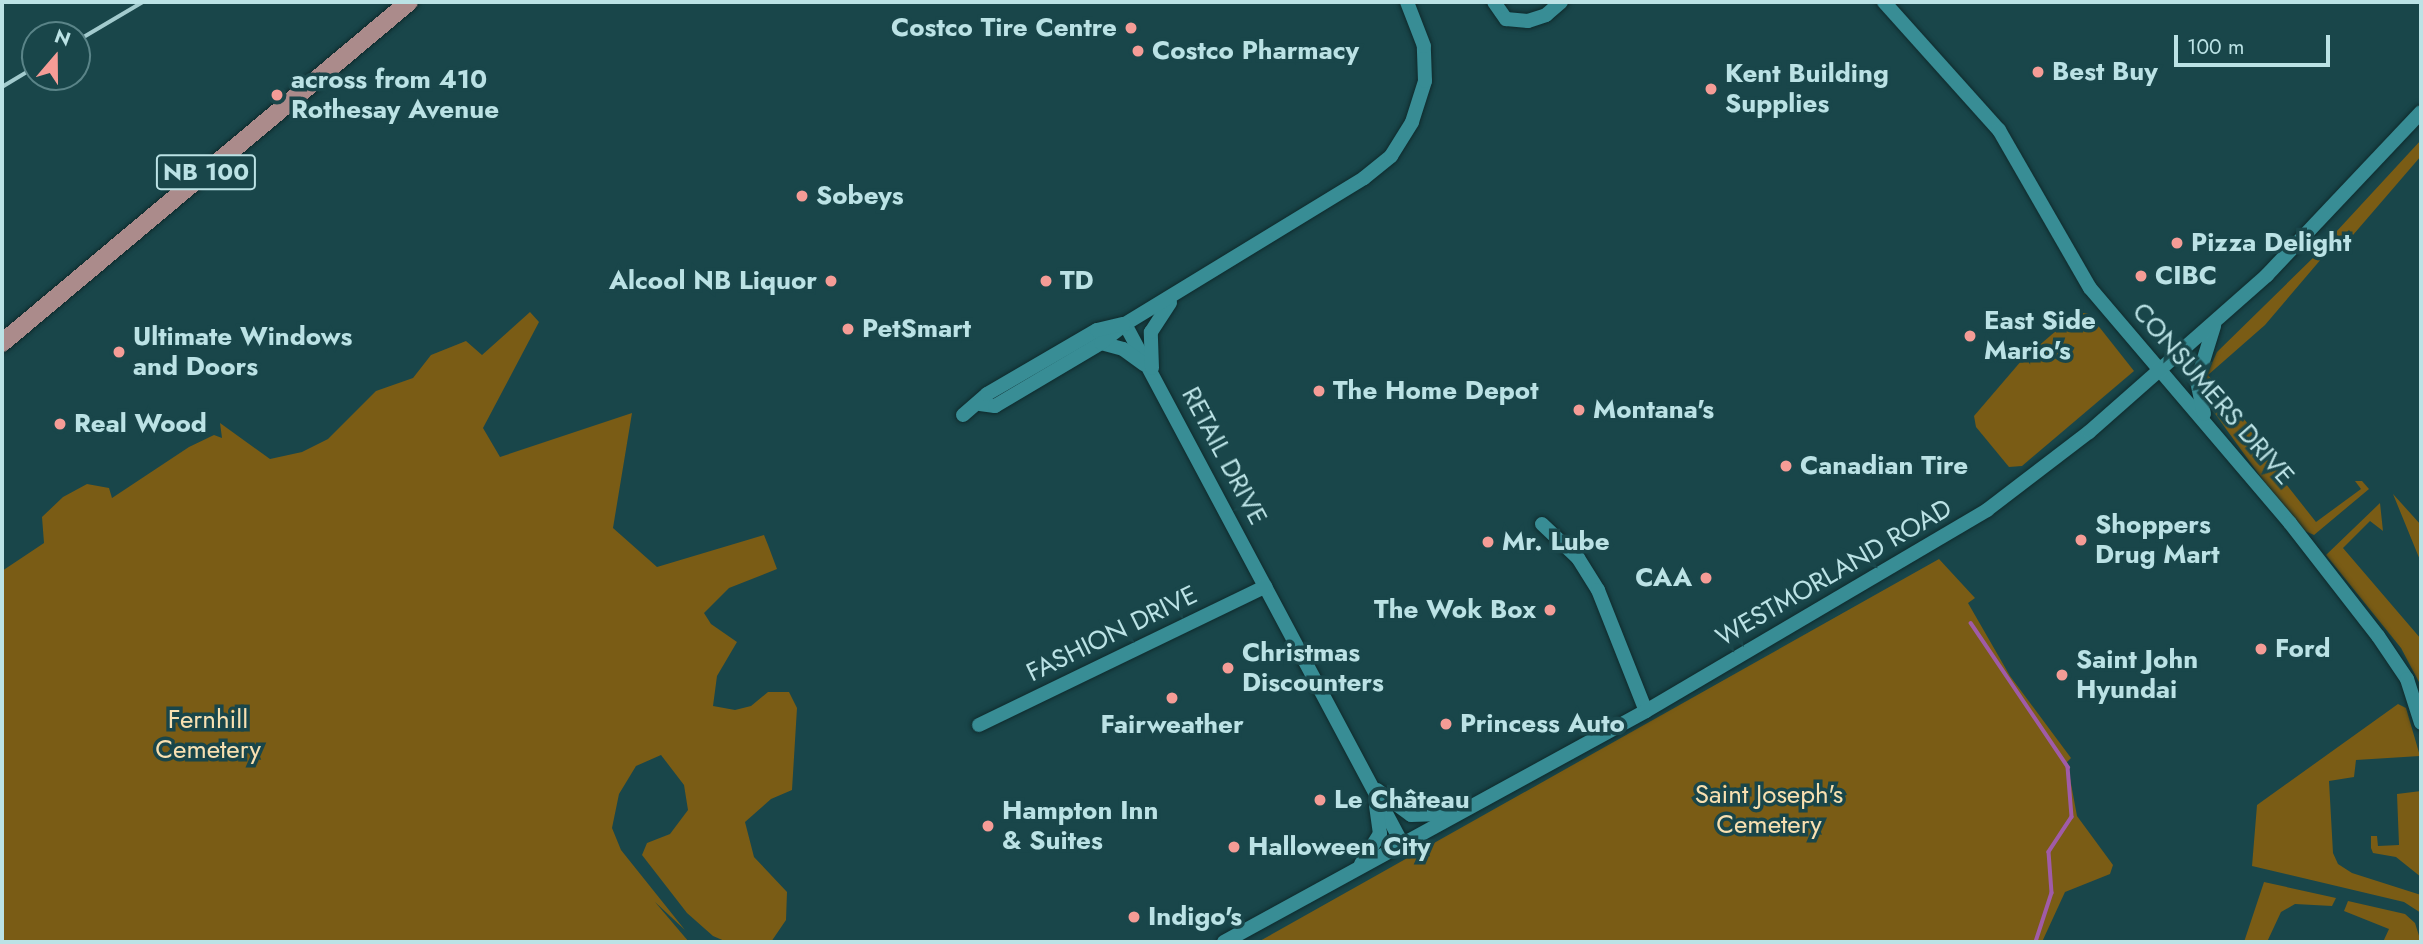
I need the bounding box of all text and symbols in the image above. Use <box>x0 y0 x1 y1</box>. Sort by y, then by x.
place label: Costco Tire Centre <box>891 12 1117 44</box>
marker: Costco Tire Centre <box>1123 20 1139 36</box>
north arrow <box>21 21 91 91</box>
scale bar <box>2178 21 2334 65</box>
text: N <box>51 22 74 53</box>
text: 100 m <box>2187 32 2244 62</box>
place label: Costco Pharmacy <box>1152 35 1359 67</box>
marker: Costco Pharmacy <box>1130 43 1146 59</box>
place label: Best Buy <box>2052 56 2158 88</box>
place label: Kent Building Supplies <box>1725 58 1889 119</box>
place label: across from 410 Rothesay Avenue <box>291 64 499 126</box>
marker: Best Buy <box>2030 64 2046 80</box>
marker: Kent Building Supplies <box>1703 81 1719 97</box>
marker: across from 410 Rothesay Avenue <box>269 87 285 103</box>
road number: NB 100 <box>155 152 257 192</box>
place label: Sobeys <box>816 180 904 212</box>
marker: Sobeys <box>794 188 810 204</box>
place label: Pizza Delight <box>2191 227 2351 259</box>
marker: Pizza Delight <box>2169 235 2185 251</box>
place label: CIBC <box>2155 260 2217 292</box>
place label: Alcool NB Liquor <box>609 265 817 297</box>
place label: TD <box>1060 265 1094 297</box>
marker: CIBC <box>2133 268 2149 284</box>
marker: Alcool NB Liquor <box>823 273 839 289</box>
marker: TD <box>1038 273 1054 289</box>
street label: CONSUMERS DRIVE <box>2125 297 2301 491</box>
place label: East Side Mario's <box>1984 305 2096 366</box>
place label: PetSmart <box>862 313 971 345</box>
place label: Ultimate Windows and Doors <box>133 321 352 382</box>
marker: PetSmart <box>840 321 856 337</box>
marker: East Side Mario's <box>1962 328 1978 344</box>
marker: Ultimate Windows and Doors <box>111 344 127 360</box>
place label: The Home Depot <box>1333 375 1538 407</box>
street label: RETAIL DRIVE <box>1175 382 1273 530</box>
marker: The Home Depot <box>1311 383 1327 399</box>
place label: Montana's <box>1593 394 1714 426</box>
marker: Montana's <box>1571 402 1587 418</box>
place label: Real Wood <box>74 408 207 440</box>
marker: Real Wood <box>52 416 68 432</box>
place label: Canadian Tire <box>1800 450 1968 482</box>
marker: Canadian Tire <box>1778 458 1794 474</box>
street label: WESTMORLAND ROAD <box>1711 493 1957 653</box>
place label: Shoppers Drug Mart <box>2095 509 2219 570</box>
place label: Mr. Lube <box>1502 526 1610 558</box>
marker: Shoppers Drug Mart <box>2073 532 2089 548</box>
marker: Mr. Lube <box>1480 534 1496 550</box>
place label: CAA <box>1635 562 1692 594</box>
marker: CAA <box>1698 570 1714 586</box>
street label: FASHION DRIVE <box>1022 579 1202 689</box>
place label: The Wok Box <box>1374 594 1536 626</box>
marker: The Wok Box <box>1542 602 1558 618</box>
place label: Ford <box>2275 633 2331 665</box>
place label: Christmas Discounters <box>1242 637 1384 698</box>
marker: Ford <box>2253 641 2269 657</box>
place label: Saint John Hyundai <box>2076 644 2198 706</box>
marker: Christmas Discounters <box>1220 660 1236 676</box>
marker: Saint John Hyundai <box>2054 667 2070 683</box>
marker: Fairweather <box>1164 690 1180 706</box>
park label: Fernhill Cemetery <box>155 704 261 766</box>
place label: Princess Auto <box>1460 708 1625 740</box>
place label: Fairweather <box>1100 709 1244 741</box>
marker: Princess Auto <box>1438 716 1454 732</box>
park label: Saint Joseph's Cemetery <box>1695 779 1843 840</box>
place label: Le Château <box>1334 784 1470 816</box>
marker: Le Château <box>1312 792 1328 808</box>
place label: Hampton Inn & Suites <box>1002 795 1158 856</box>
marker: Hampton Inn & Suites <box>980 818 996 834</box>
place label: Halloween City <box>1248 831 1431 863</box>
marker: Halloween City <box>1226 839 1242 855</box>
place label: Indigo's <box>1148 901 1242 933</box>
marker: Indigo's <box>1126 909 1142 925</box>

